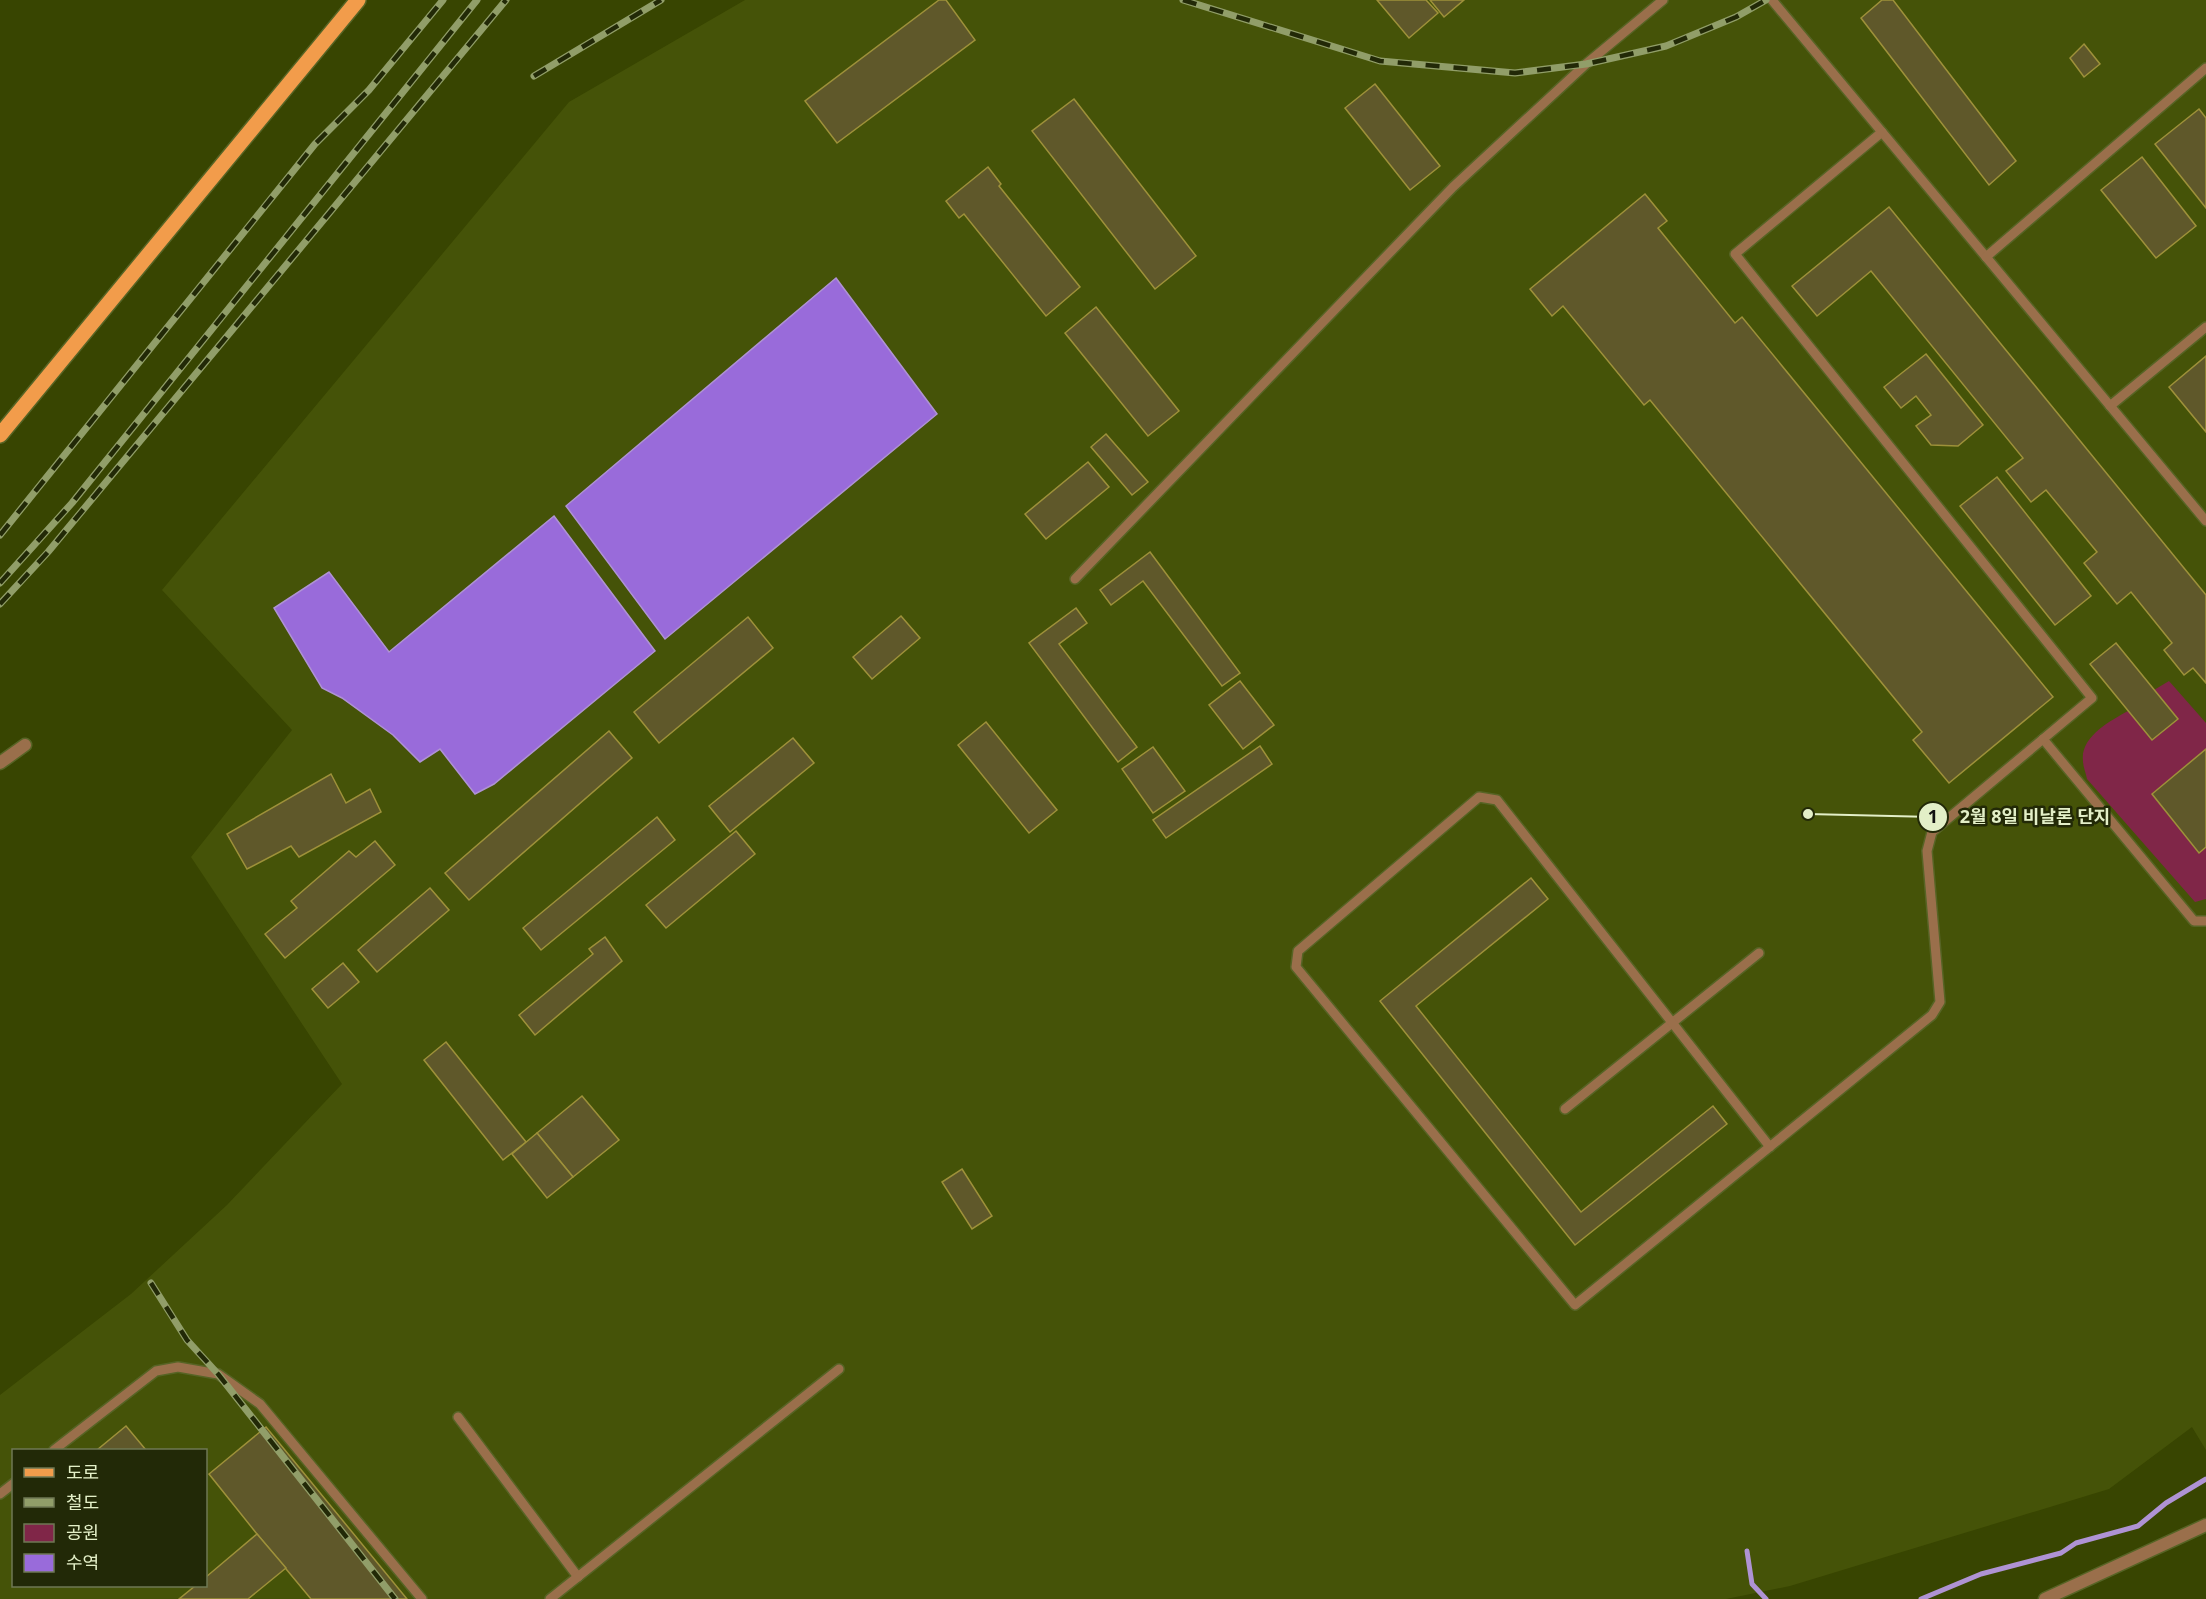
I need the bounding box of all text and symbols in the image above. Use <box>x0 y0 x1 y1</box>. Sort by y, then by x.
callout: 2월 8일 비날론 단지 <box>1918 799 2123 835</box>
text: 1 <box>1928 804 1938 828</box>
text: 2월 8일 비날론 단지 <box>1960 804 2110 828</box>
legend <box>12 1449 207 1587</box>
text: 도로 <box>66 1460 99 1484</box>
text: 철도 <box>66 1490 99 1514</box>
text: 공원 <box>66 1520 99 1544</box>
text: 수역 <box>66 1550 99 1574</box>

